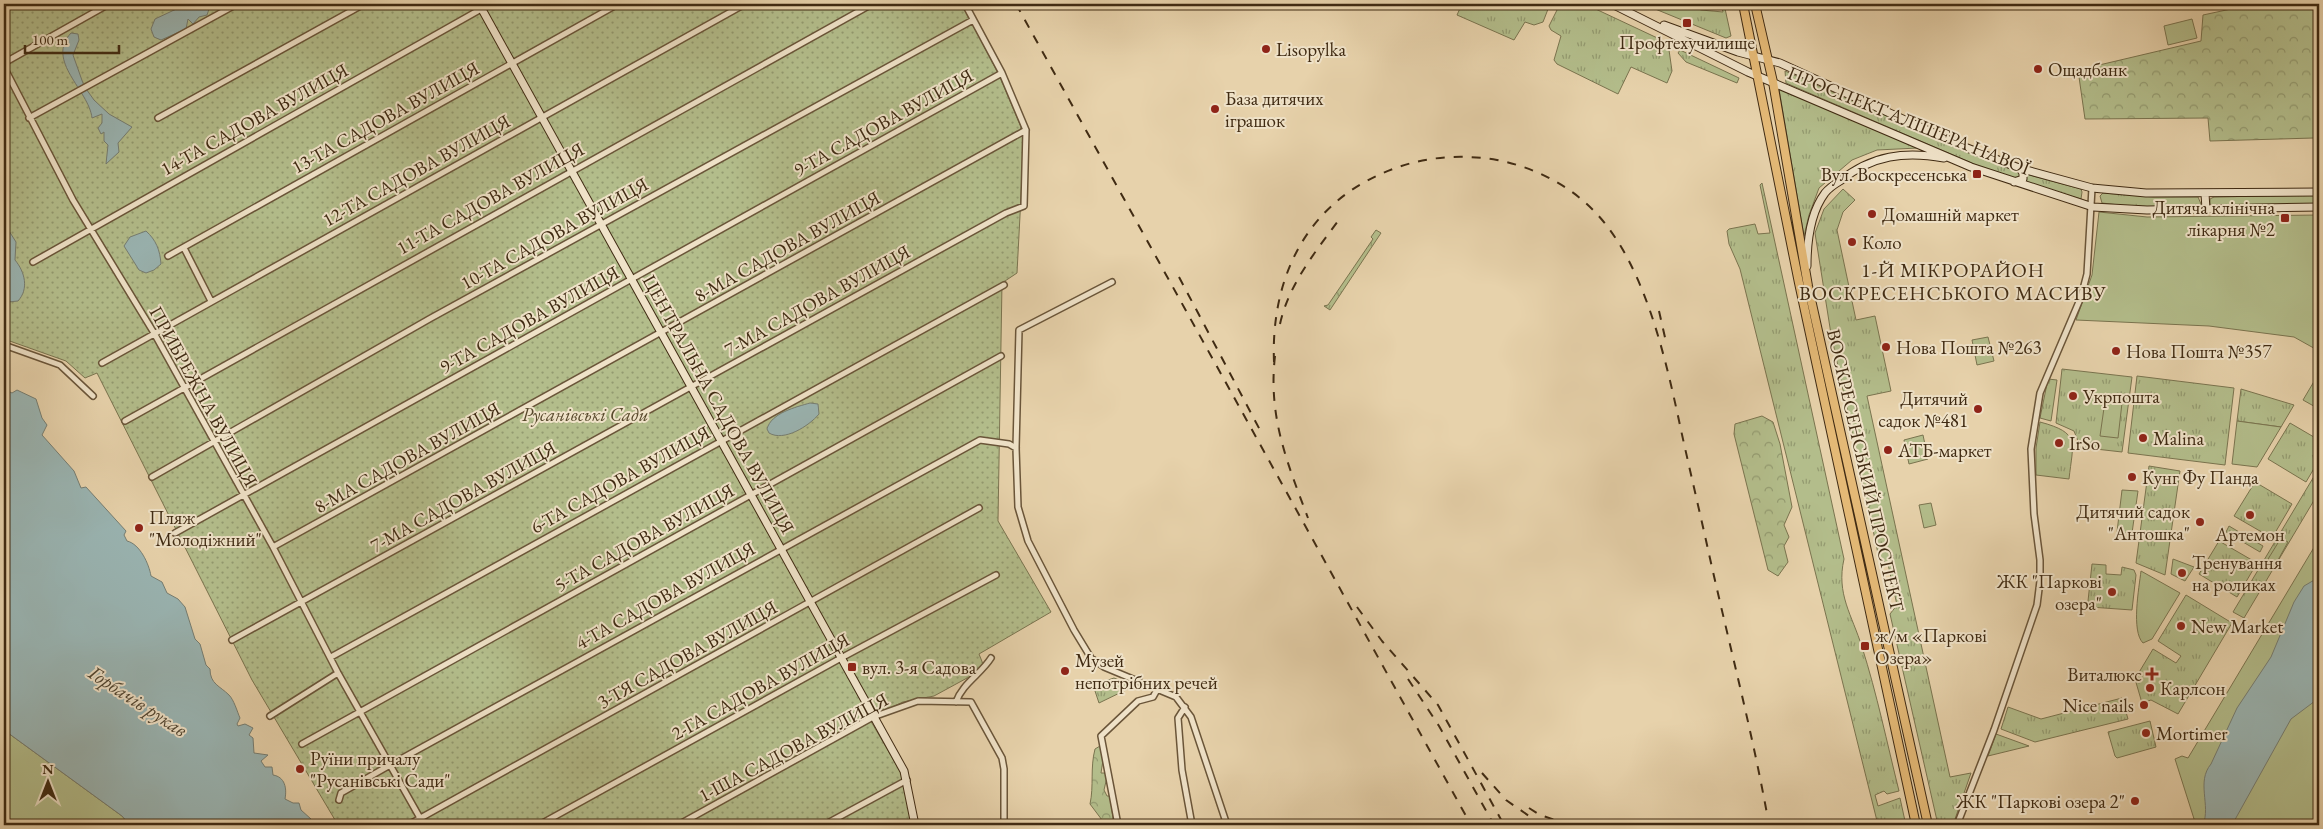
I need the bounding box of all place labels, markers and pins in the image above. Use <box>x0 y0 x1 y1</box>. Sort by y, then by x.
marker: Профтехучилище <box>1681 17 1693 29</box>
place label: Профтехучилище <box>1619 30 1755 55</box>
place label: Lisopylka <box>1276 37 1346 62</box>
marker: Lisopylka <box>1260 43 1272 55</box>
place label: Ощадбанк <box>2048 57 2127 82</box>
marker: Ощадбанк <box>2032 63 2044 75</box>
place label: База дитячих іграшок <box>1225 86 1324 133</box>
marker: База дитячих іграшок <box>1209 103 1221 115</box>
place label: Вул. Воскресенська <box>1821 162 1967 187</box>
marker: Вул. Воскресенська <box>1971 168 1983 180</box>
place label: Дитяча клінічна лікарня №2 <box>2152 195 2275 242</box>
place label: Домашній маркет <box>1882 202 2019 227</box>
marker: Домашній маркет <box>1866 208 1878 220</box>
marker: Дитяча клінічна лікарня №2 <box>2279 212 2291 224</box>
place label: Коло <box>1862 230 1902 255</box>
marker: Коло <box>1846 236 1858 248</box>
place label: Нова Пошта №263 <box>1896 335 2042 360</box>
place label: Нова Пошта №357 <box>2126 339 2272 364</box>
marker: Нова Пошта №263 <box>1880 341 1892 353</box>
marker: Нова Пошта №357 <box>2110 345 2122 357</box>
place label: Укрпошта <box>2082 384 2160 409</box>
place label: Дитячий садок №481 <box>1878 386 1968 433</box>
marker: Укрпошта <box>2067 390 2079 402</box>
marker: Дитячий садок №481 <box>1972 403 1984 415</box>
place label: Malina <box>2153 426 2205 451</box>
place label: IrSo <box>2069 431 2100 456</box>
marker: Malina <box>2137 432 2149 444</box>
marker: IrSo <box>2053 437 2065 449</box>
place label: АТБ-маркет <box>1897 438 1992 463</box>
marker: АТБ-маркет <box>1882 444 1894 456</box>
place label: Кунг Фу Панда <box>2142 465 2259 490</box>
marker: Кунг Фу Панда <box>2126 471 2138 483</box>
place label: Дитячий садок "Антошка" <box>2076 499 2190 546</box>
place label: Пляж "Молодіжний" <box>149 505 262 552</box>
marker: Артемон <box>2244 509 2256 521</box>
marker: Дитячий садок "Антошка" <box>2194 516 2206 528</box>
marker: Пляж "Молодіжний" <box>133 522 145 534</box>
place label: Артемон <box>2214 522 2285 547</box>
place label: Тренування на роликах <box>2192 550 2283 597</box>
marker: Тренування на роликах <box>2176 567 2188 579</box>
place label: ЖК "Паркові озера" <box>1996 569 2102 616</box>
marker: ЖК "Паркові озера" <box>2106 586 2118 598</box>
place label: New Market <box>2191 614 2283 639</box>
marker: New Market <box>2175 620 2187 632</box>
place label: ж/м «Паркові Озера» <box>1875 623 1987 670</box>
marker: ж/м «Паркові Озера» <box>1859 640 1871 652</box>
place label: Музей непотрібних речей <box>1075 648 1218 695</box>
place label: вул. 3-я Садова <box>862 655 977 680</box>
marker: вул. 3-я Садова <box>846 661 858 673</box>
place label: Виталюкс <box>2067 662 2142 687</box>
marker: Музей непотрібних речей <box>1059 665 1071 677</box>
marker: Виталюкс <box>2146 668 2158 680</box>
place label: Карлсон <box>2160 676 2225 701</box>
marker: Карлсон <box>2144 682 2156 694</box>
place label: Nice nails <box>2063 693 2134 718</box>
marker: Nice nails <box>2138 699 2150 711</box>
place label: Mortimer <box>2156 721 2228 746</box>
marker: Mortimer <box>2140 727 2152 739</box>
place label: Руїни причалу "Русанівські Сади" <box>310 746 451 793</box>
marker: Руїни причалу "Русанівські Сади" <box>294 763 306 775</box>
place label: ЖК "Паркові озера 2" <box>1955 789 2125 814</box>
marker: ЖК "Паркові озера 2" <box>2129 795 2141 807</box>

